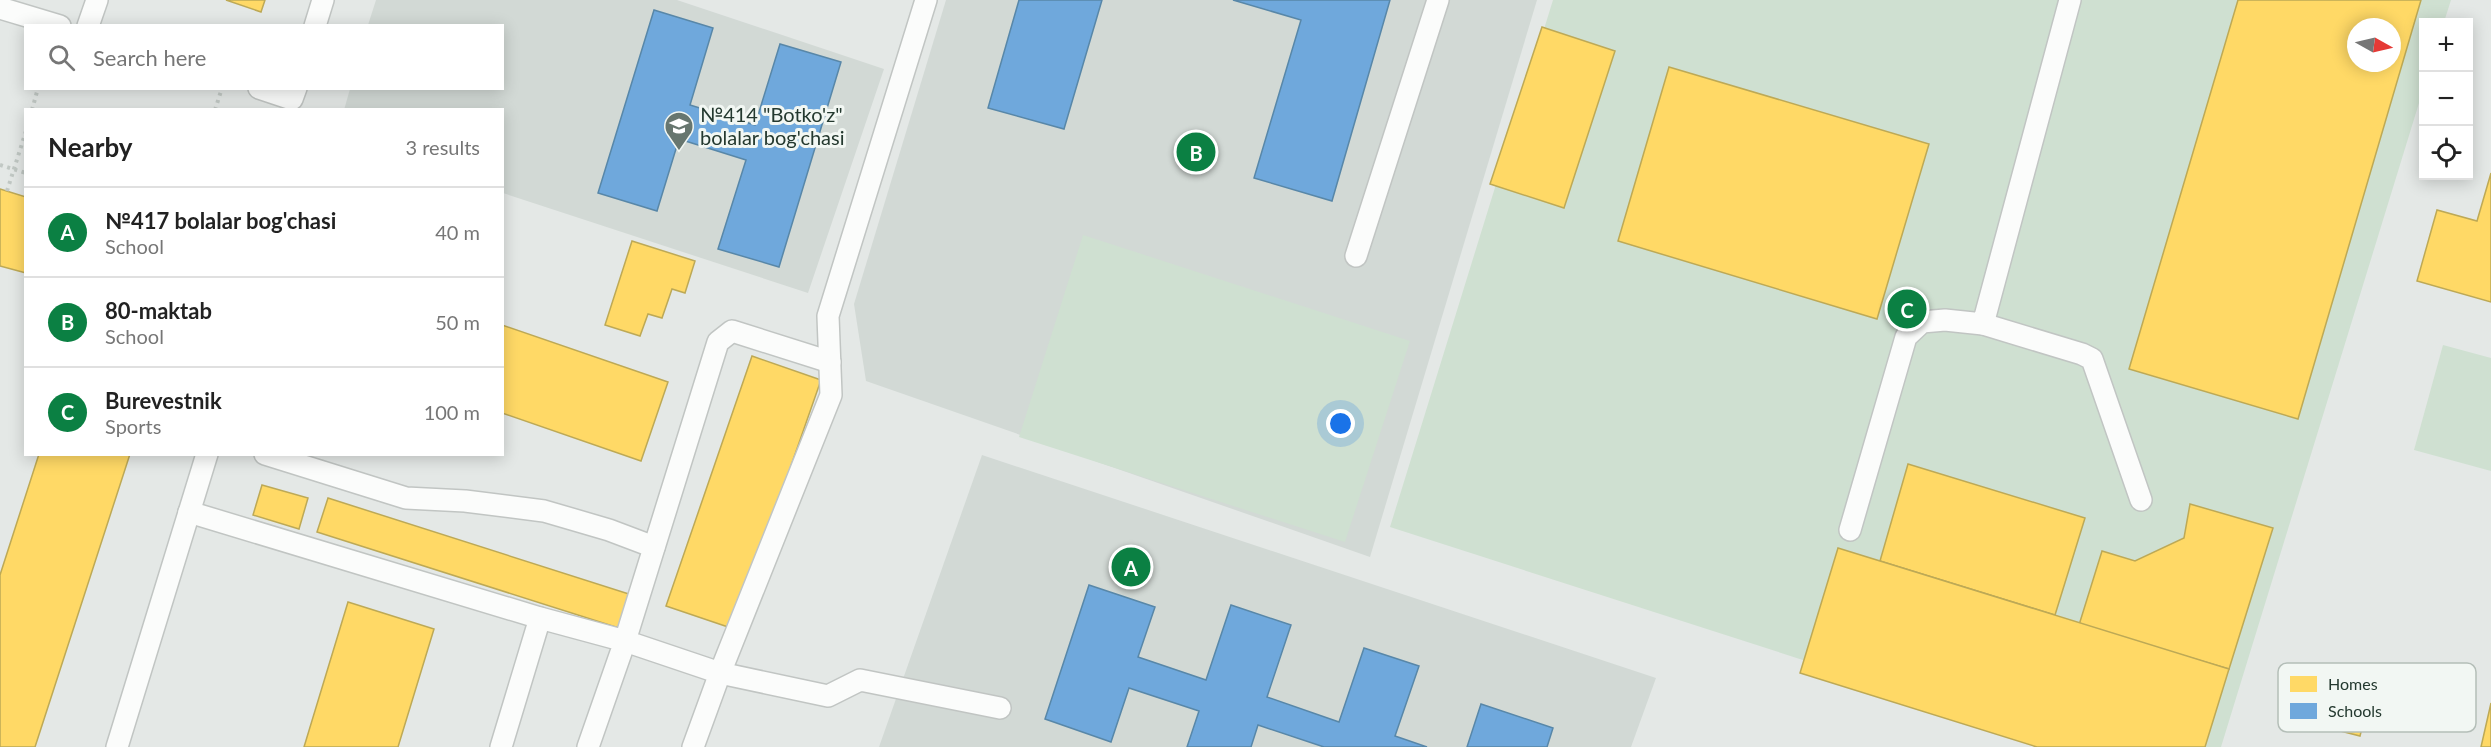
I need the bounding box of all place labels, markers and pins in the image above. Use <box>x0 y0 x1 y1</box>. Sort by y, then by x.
place label: №414 "Botko'z" bolalar bog'chasi <box>700 102 845 149</box>
school or university icon: №414 "Botko'z" bolalar bog'chasi <box>663 110 695 152</box>
pin: B <box>1176 130 1216 174</box>
pin: C <box>1888 286 1926 332</box>
pin: A <box>1112 544 1150 590</box>

